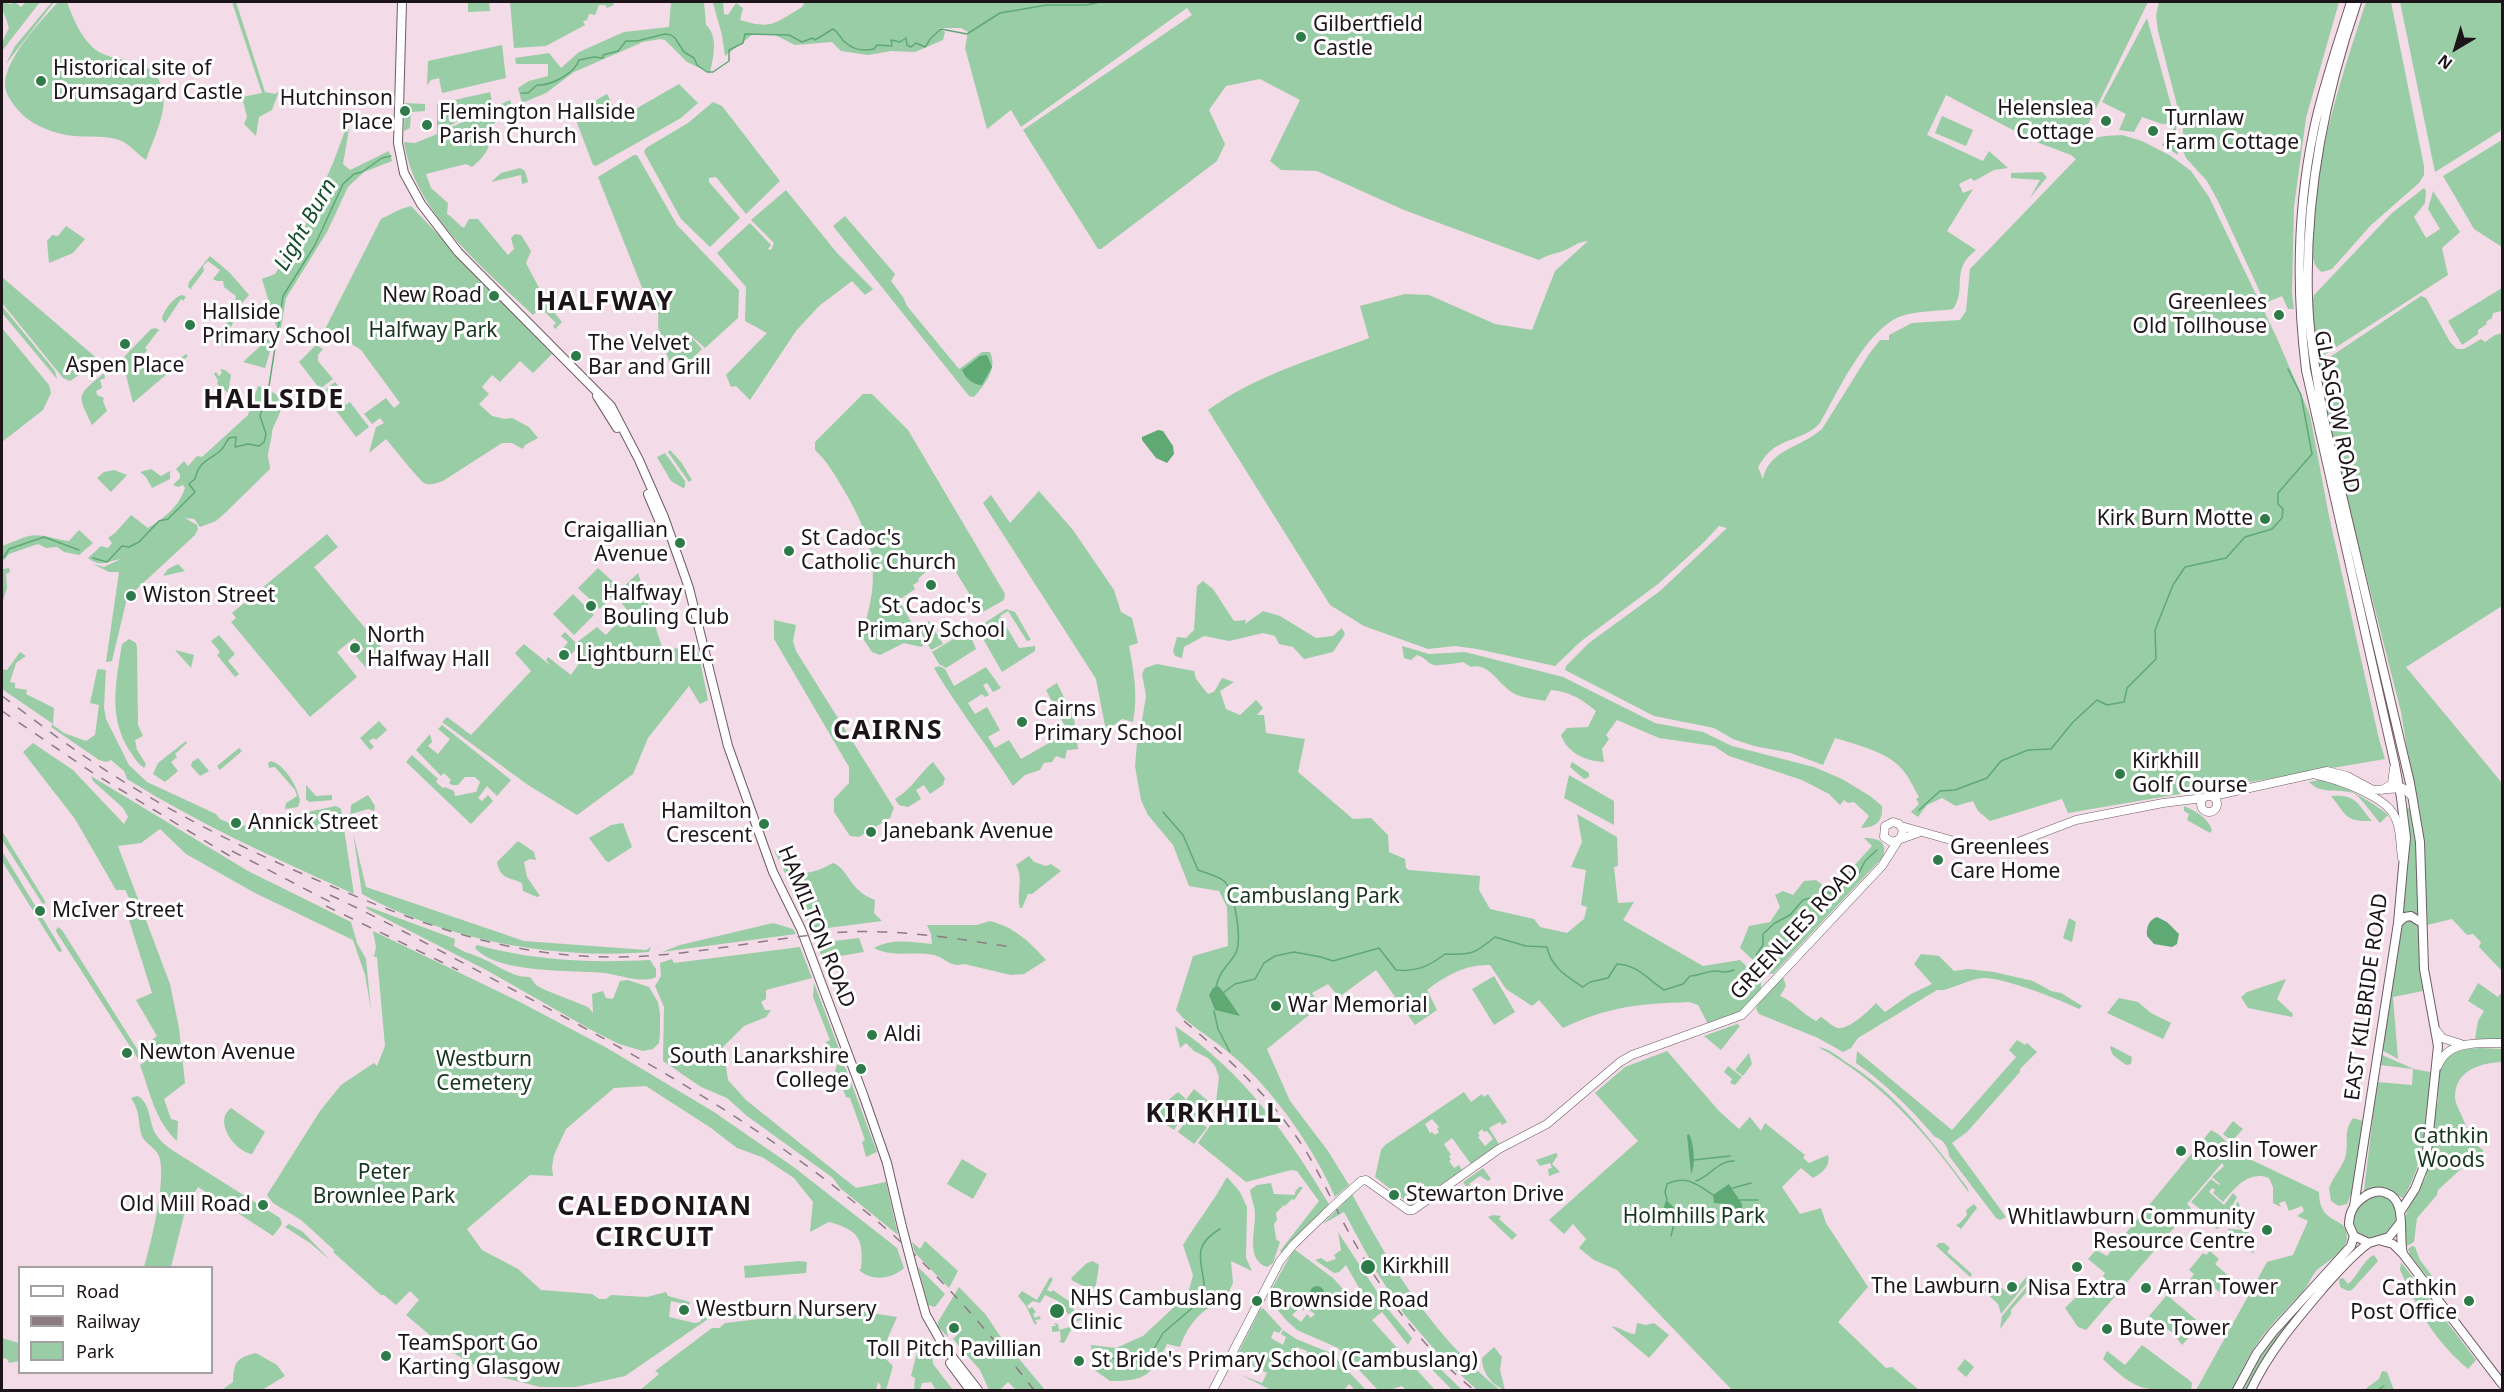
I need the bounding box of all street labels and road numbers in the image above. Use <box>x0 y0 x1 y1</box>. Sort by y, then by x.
street label: GLASGOW ROAD <box>2308 328 2364 496</box>
street label: HAMILTON ROAD <box>772 842 860 1012</box>
street label: GREENLEES ROAD <box>1725 859 1865 1005</box>
street label: EAST KILBRIDE ROAD <box>2340 892 2394 1102</box>

